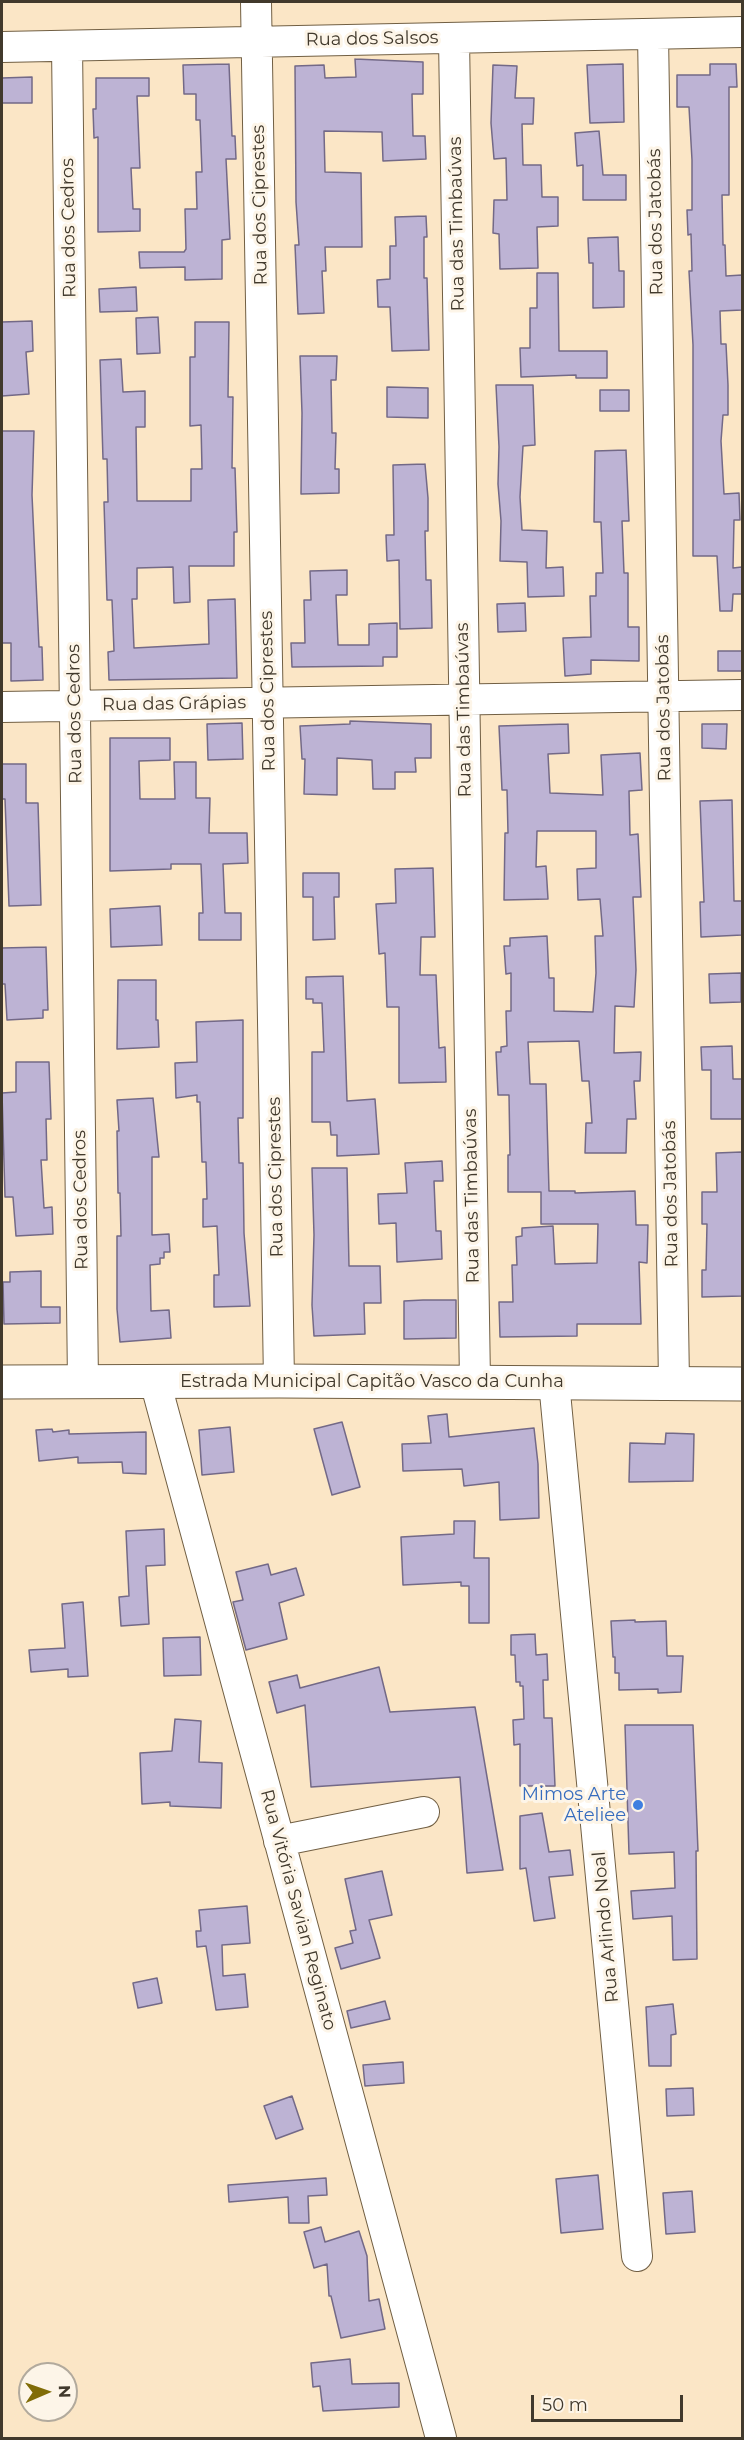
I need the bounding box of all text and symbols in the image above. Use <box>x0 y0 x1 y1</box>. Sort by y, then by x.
street label: Rua dos Salsos <box>305 27 439 51</box>
street label: Rua dos Ciprestes <box>248 125 272 285</box>
street label: Rua das Timbaúvas <box>445 136 469 312</box>
street label: Rua dos Jatobás <box>644 148 668 296</box>
street label: Rua dos Cedros <box>57 158 81 298</box>
street label: Rua dos Ciprestes <box>256 611 280 771</box>
street label: Rua das Timbaúvas <box>452 622 476 798</box>
street label: Rua dos Jatobás <box>652 634 676 782</box>
street label: Rua dos Cedros <box>63 644 87 784</box>
street label: Rua das Grápias <box>102 692 246 716</box>
street label: Rua dos Ciprestes <box>264 1097 288 1257</box>
street label: Rua das Timbaúvas <box>460 1108 484 1284</box>
street label: Rua dos Jatobás <box>659 1120 683 1268</box>
street label: Rua dos Cedros <box>69 1130 93 1270</box>
street label: Estrada Municipal Capitão Vasco da Cunha <box>180 1371 564 1393</box>
place label: Mimos Arte Ateliee <box>522 1784 626 1826</box>
street label: Rua Vitória Savian Reginato <box>255 1787 341 2033</box>
marker: Mimos Arte Ateliee <box>631 1798 645 1812</box>
street label: Rua Arlindo Noal <box>589 1850 623 2004</box>
north arrow <box>18 2362 78 2422</box>
scale bar <box>534 2383 686 2421</box>
text: N <box>55 2385 74 2398</box>
text: 50 m <box>542 2394 588 2416</box>

